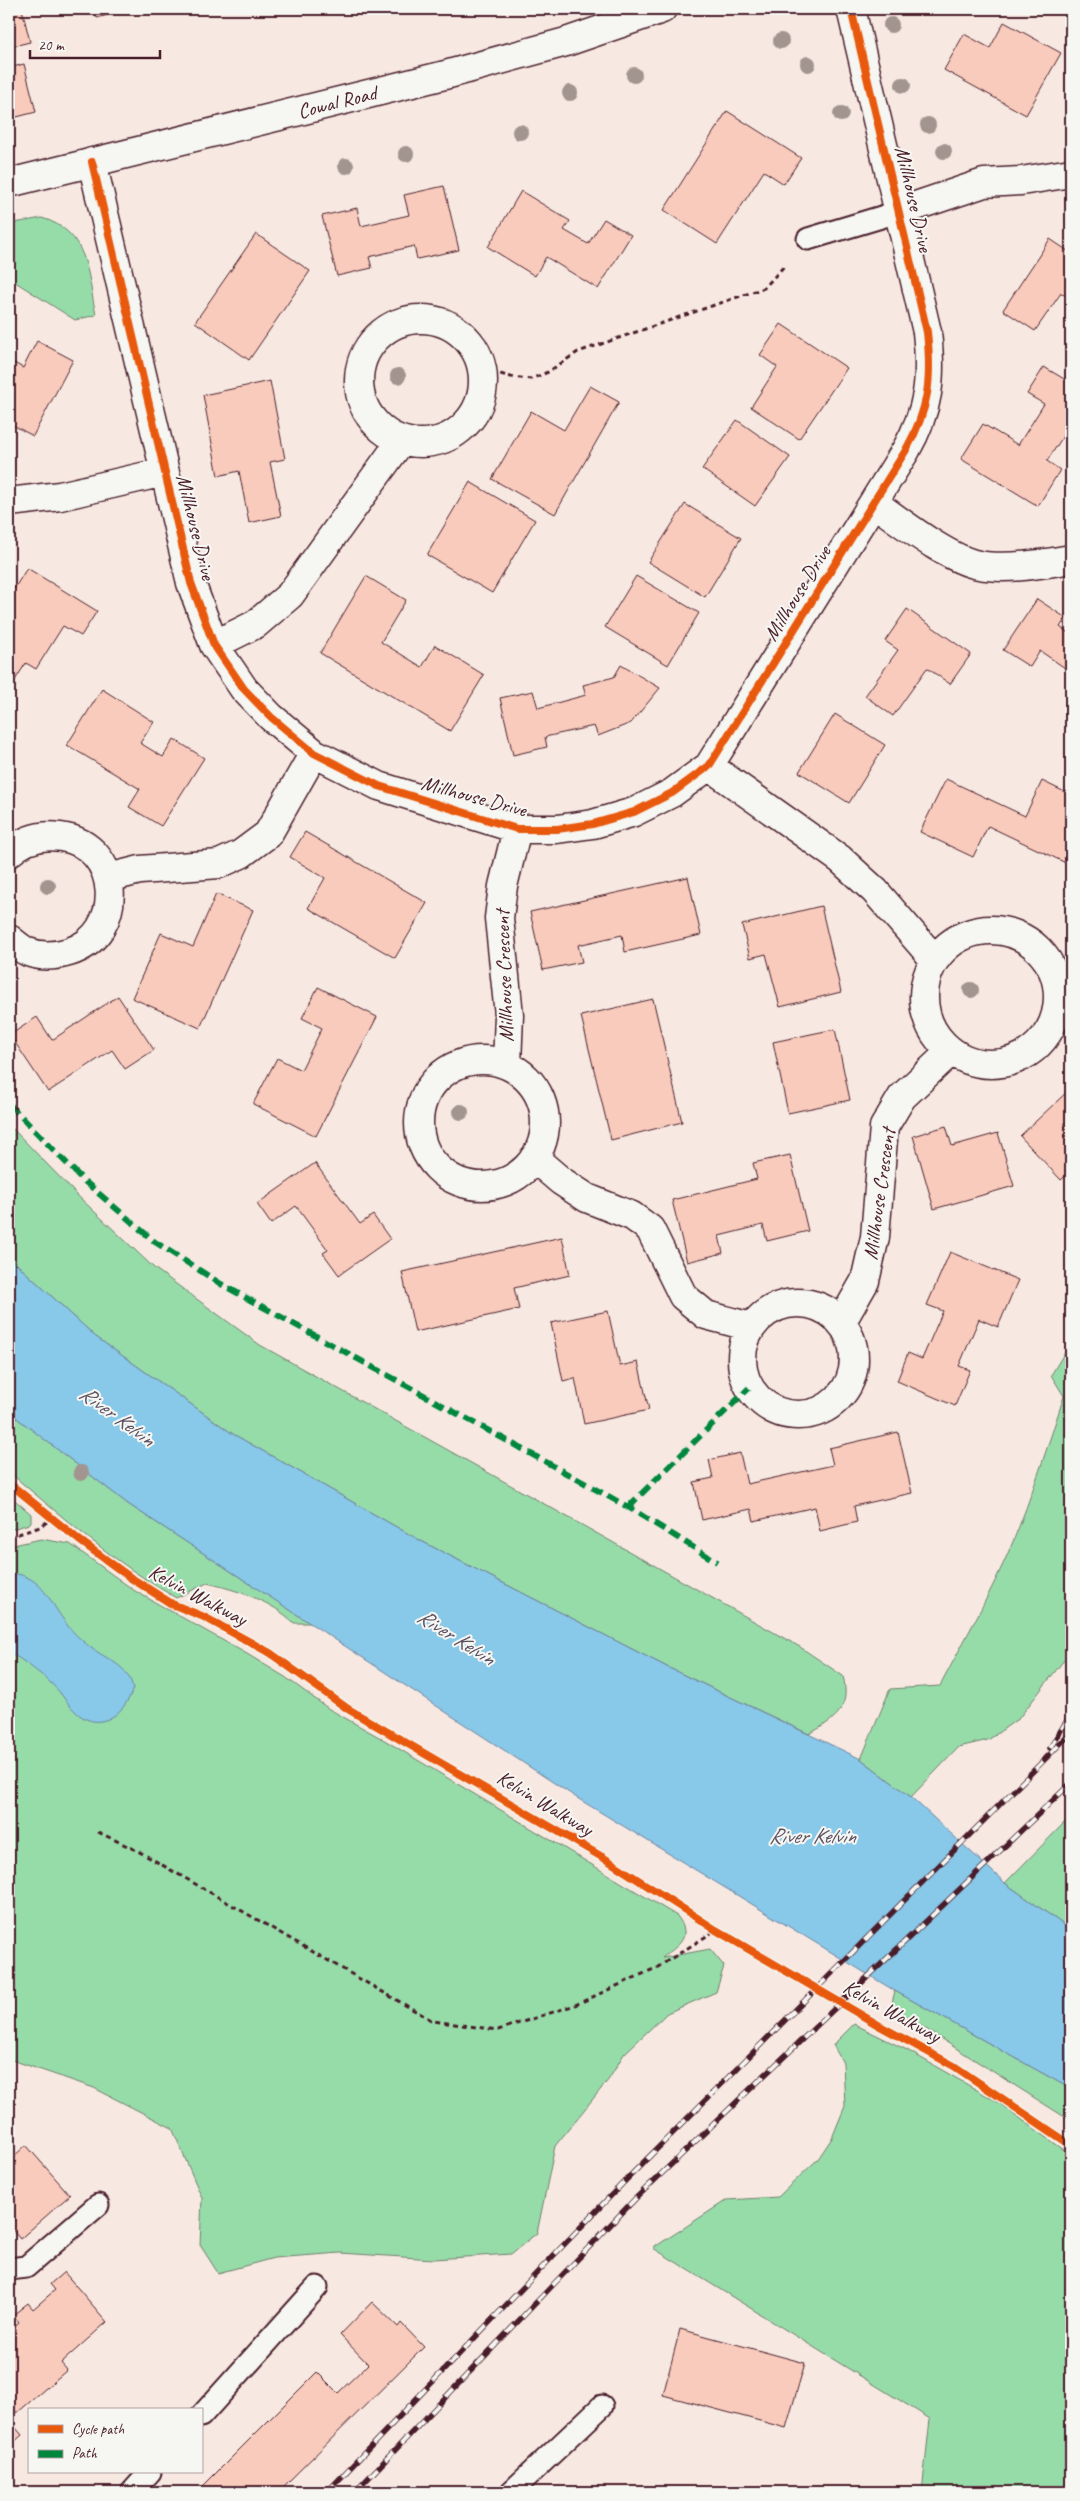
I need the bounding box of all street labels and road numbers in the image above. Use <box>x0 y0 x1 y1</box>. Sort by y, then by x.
street label: Cowal Road <box>295 79 382 124</box>
street label: Millhouse Drive <box>889 144 939 255</box>
street label: Millhouse Drive <box>170 472 222 583</box>
street label: Millhouse Drive <box>757 540 837 645</box>
street label: Millhouse Drive <box>419 770 530 823</box>
street label: Millhouse Crescent <box>489 906 519 1043</box>
street label: Millhouse Crescent <box>857 1124 902 1261</box>
street label: Kelvin Walkway <box>145 1558 253 1633</box>
street label: Kelvin Walkway <box>492 1764 599 1843</box>
street label: Kelvin Walkway <box>839 1974 947 2049</box>

